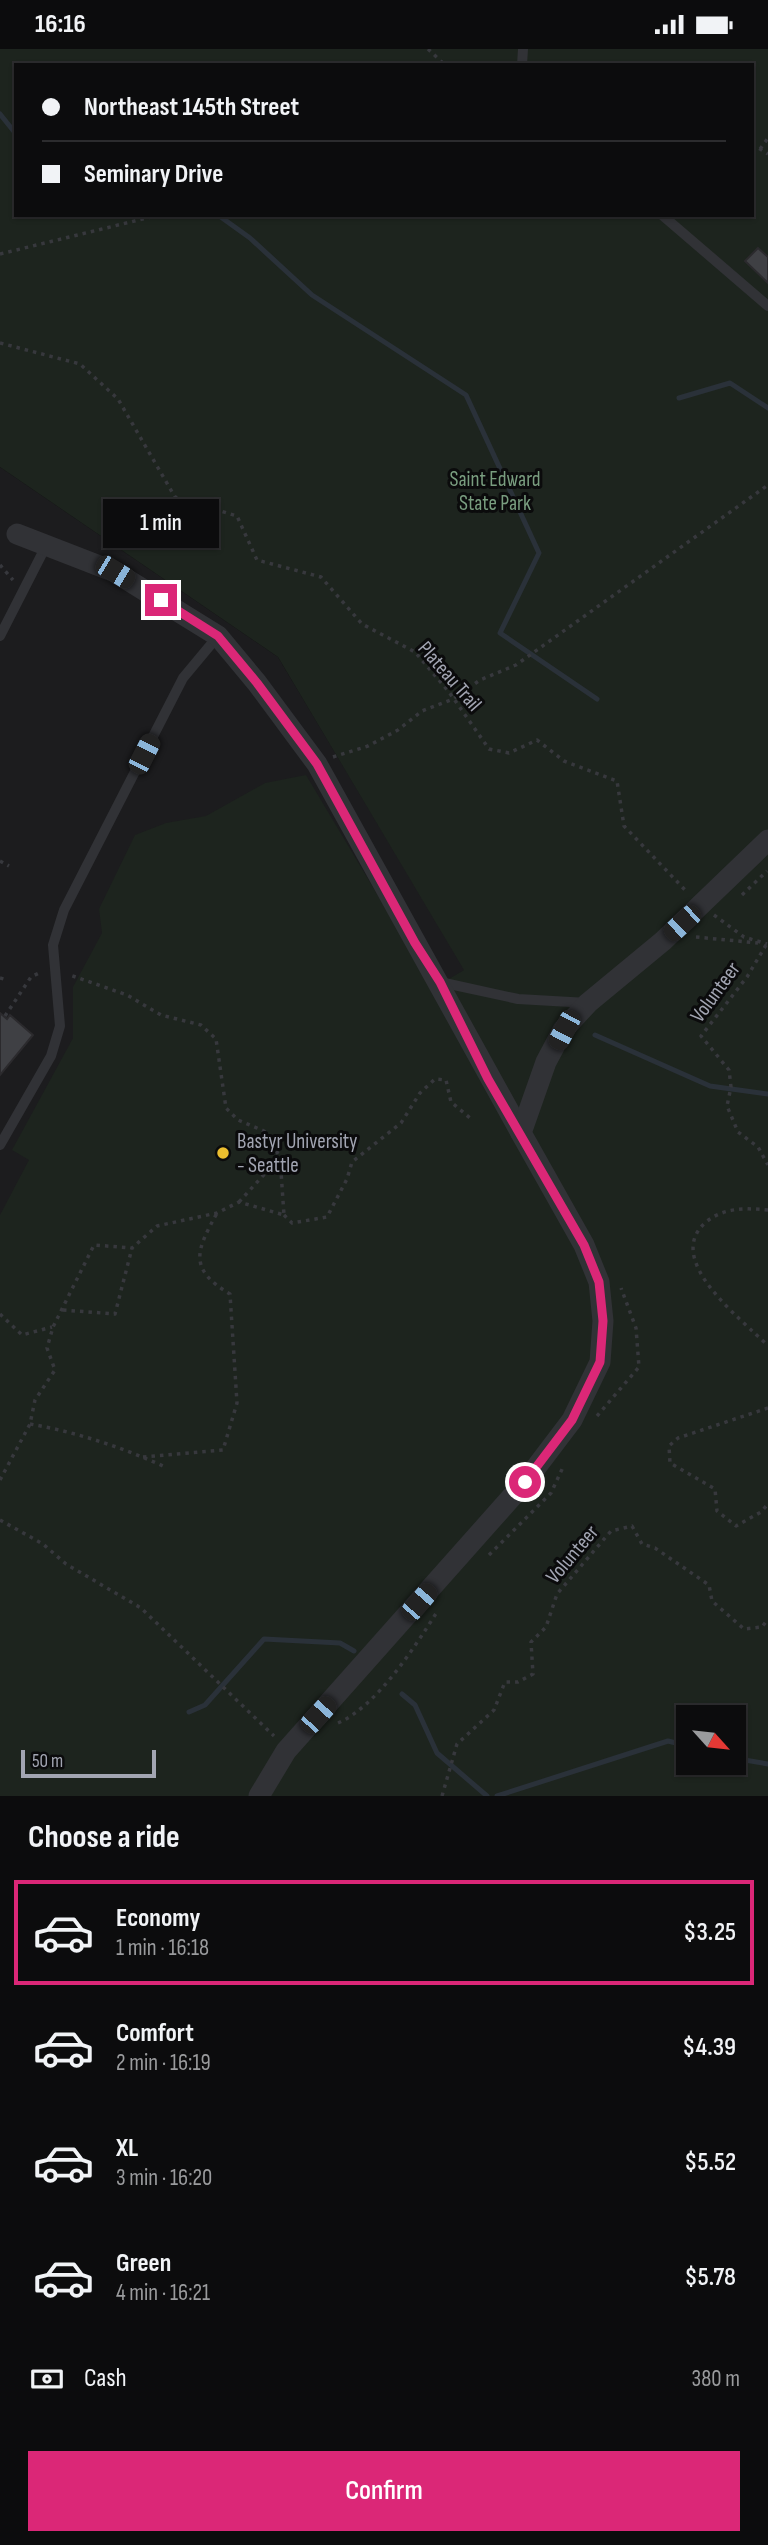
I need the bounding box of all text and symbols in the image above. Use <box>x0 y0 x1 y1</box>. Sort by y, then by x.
text: 16:16 <box>35 9 86 40</box>
text: Northeast 145th Street <box>84 92 299 123</box>
text: Seminary Drive <box>84 159 223 190</box>
park label: Saint Edward State Park <box>449 467 541 516</box>
callout: 1 min <box>103 498 219 547</box>
text: 1 min <box>140 509 182 537</box>
car <box>92 552 139 592</box>
route end <box>145 584 177 616</box>
street label: Plateau Trail <box>413 636 487 716</box>
car <box>126 731 163 777</box>
car <box>660 901 705 945</box>
street label: Volunteer <box>685 957 746 1027</box>
car <box>545 1007 584 1053</box>
place label: Bastyr University - Seattle <box>237 1129 357 1178</box>
marker: Bastyr University - Seattle <box>215 1145 231 1161</box>
route start <box>509 1466 541 1498</box>
street label: Volunteer <box>541 1520 604 1589</box>
car <box>398 1579 441 1625</box>
car <box>297 1692 340 1738</box>
north arrow <box>676 1705 746 1775</box>
map controls <box>676 1705 746 1775</box>
scale bar <box>21 1747 156 1779</box>
text: 50 m <box>32 1750 63 1773</box>
text: Choose a ride <box>28 1818 180 1857</box>
icon: car <box>32 1901 95 1964</box>
text: Economy <box>116 1903 200 1934</box>
text: $3.25 <box>683 1917 736 1948</box>
text: 1 min · 16:18 <box>116 1934 209 1962</box>
icon: car <box>32 2016 95 2079</box>
text: Comfort <box>116 2018 194 2049</box>
text: $4.39 <box>682 2032 736 2063</box>
text: 2 min · 16:19 <box>116 2049 211 2077</box>
icon: car <box>32 2131 95 2194</box>
text: XL <box>116 2133 138 2164</box>
text: $5.52 <box>684 2147 736 2178</box>
text: 3 min · 16:20 <box>116 2164 212 2192</box>
icon: car <box>32 2246 95 2309</box>
text: Green <box>116 2248 171 2279</box>
text: $5.78 <box>685 2262 736 2293</box>
text: 4 min · 16:21 <box>116 2279 210 2307</box>
icon: cash <box>28 2360 66 2398</box>
text: Cash <box>84 2363 127 2394</box>
text: 380 m <box>692 2365 740 2393</box>
button: Confirm <box>28 2451 740 2531</box>

